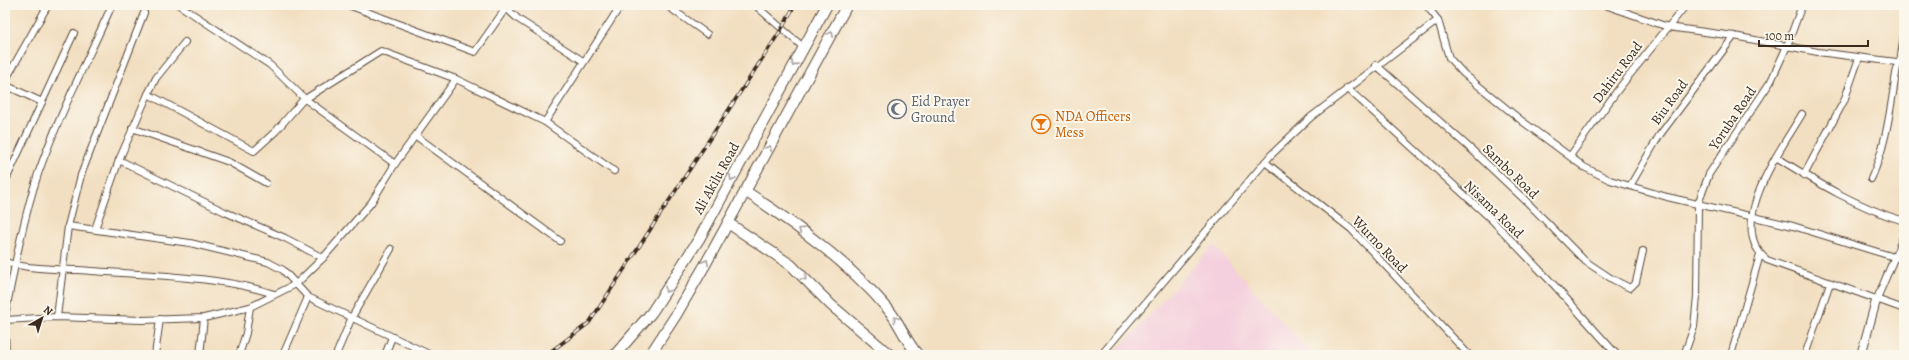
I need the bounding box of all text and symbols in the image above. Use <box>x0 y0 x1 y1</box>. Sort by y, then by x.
scale bar <box>1759 22 1868 48</box>
text: 100 m <box>1765 28 1794 44</box>
one-way arrow <box>827 31 834 38</box>
street label: Dahiru Road <box>1588 37 1647 107</box>
one-way arrow <box>792 60 799 67</box>
street label: Biu Road <box>1647 75 1693 129</box>
street label: Yoruba Road <box>1704 83 1761 154</box>
place label: Eid Prayer Ground <box>911 92 970 127</box>
mosque icon: Eid Prayer Ground <box>886 98 908 120</box>
place label: NDA Officers Mess <box>1055 107 1131 142</box>
bar icon: NDA Officers Mess <box>1030 113 1052 135</box>
street label: Ali Akilu Road <box>688 138 744 219</box>
street label: Sambo Road <box>1478 140 1543 203</box>
one-way arrow <box>764 145 772 152</box>
one-way arrow <box>729 174 737 181</box>
street label: Nisama Road <box>1460 176 1528 243</box>
street label: Wurno Road <box>1347 211 1412 277</box>
one-way arrow <box>798 228 805 235</box>
one-way arrow <box>702 259 709 266</box>
one-way arrow <box>799 273 807 281</box>
one-way arrow <box>664 286 672 293</box>
north arrow <box>22 298 62 338</box>
text: N <box>40 302 56 319</box>
one-way arrow <box>894 316 901 323</box>

